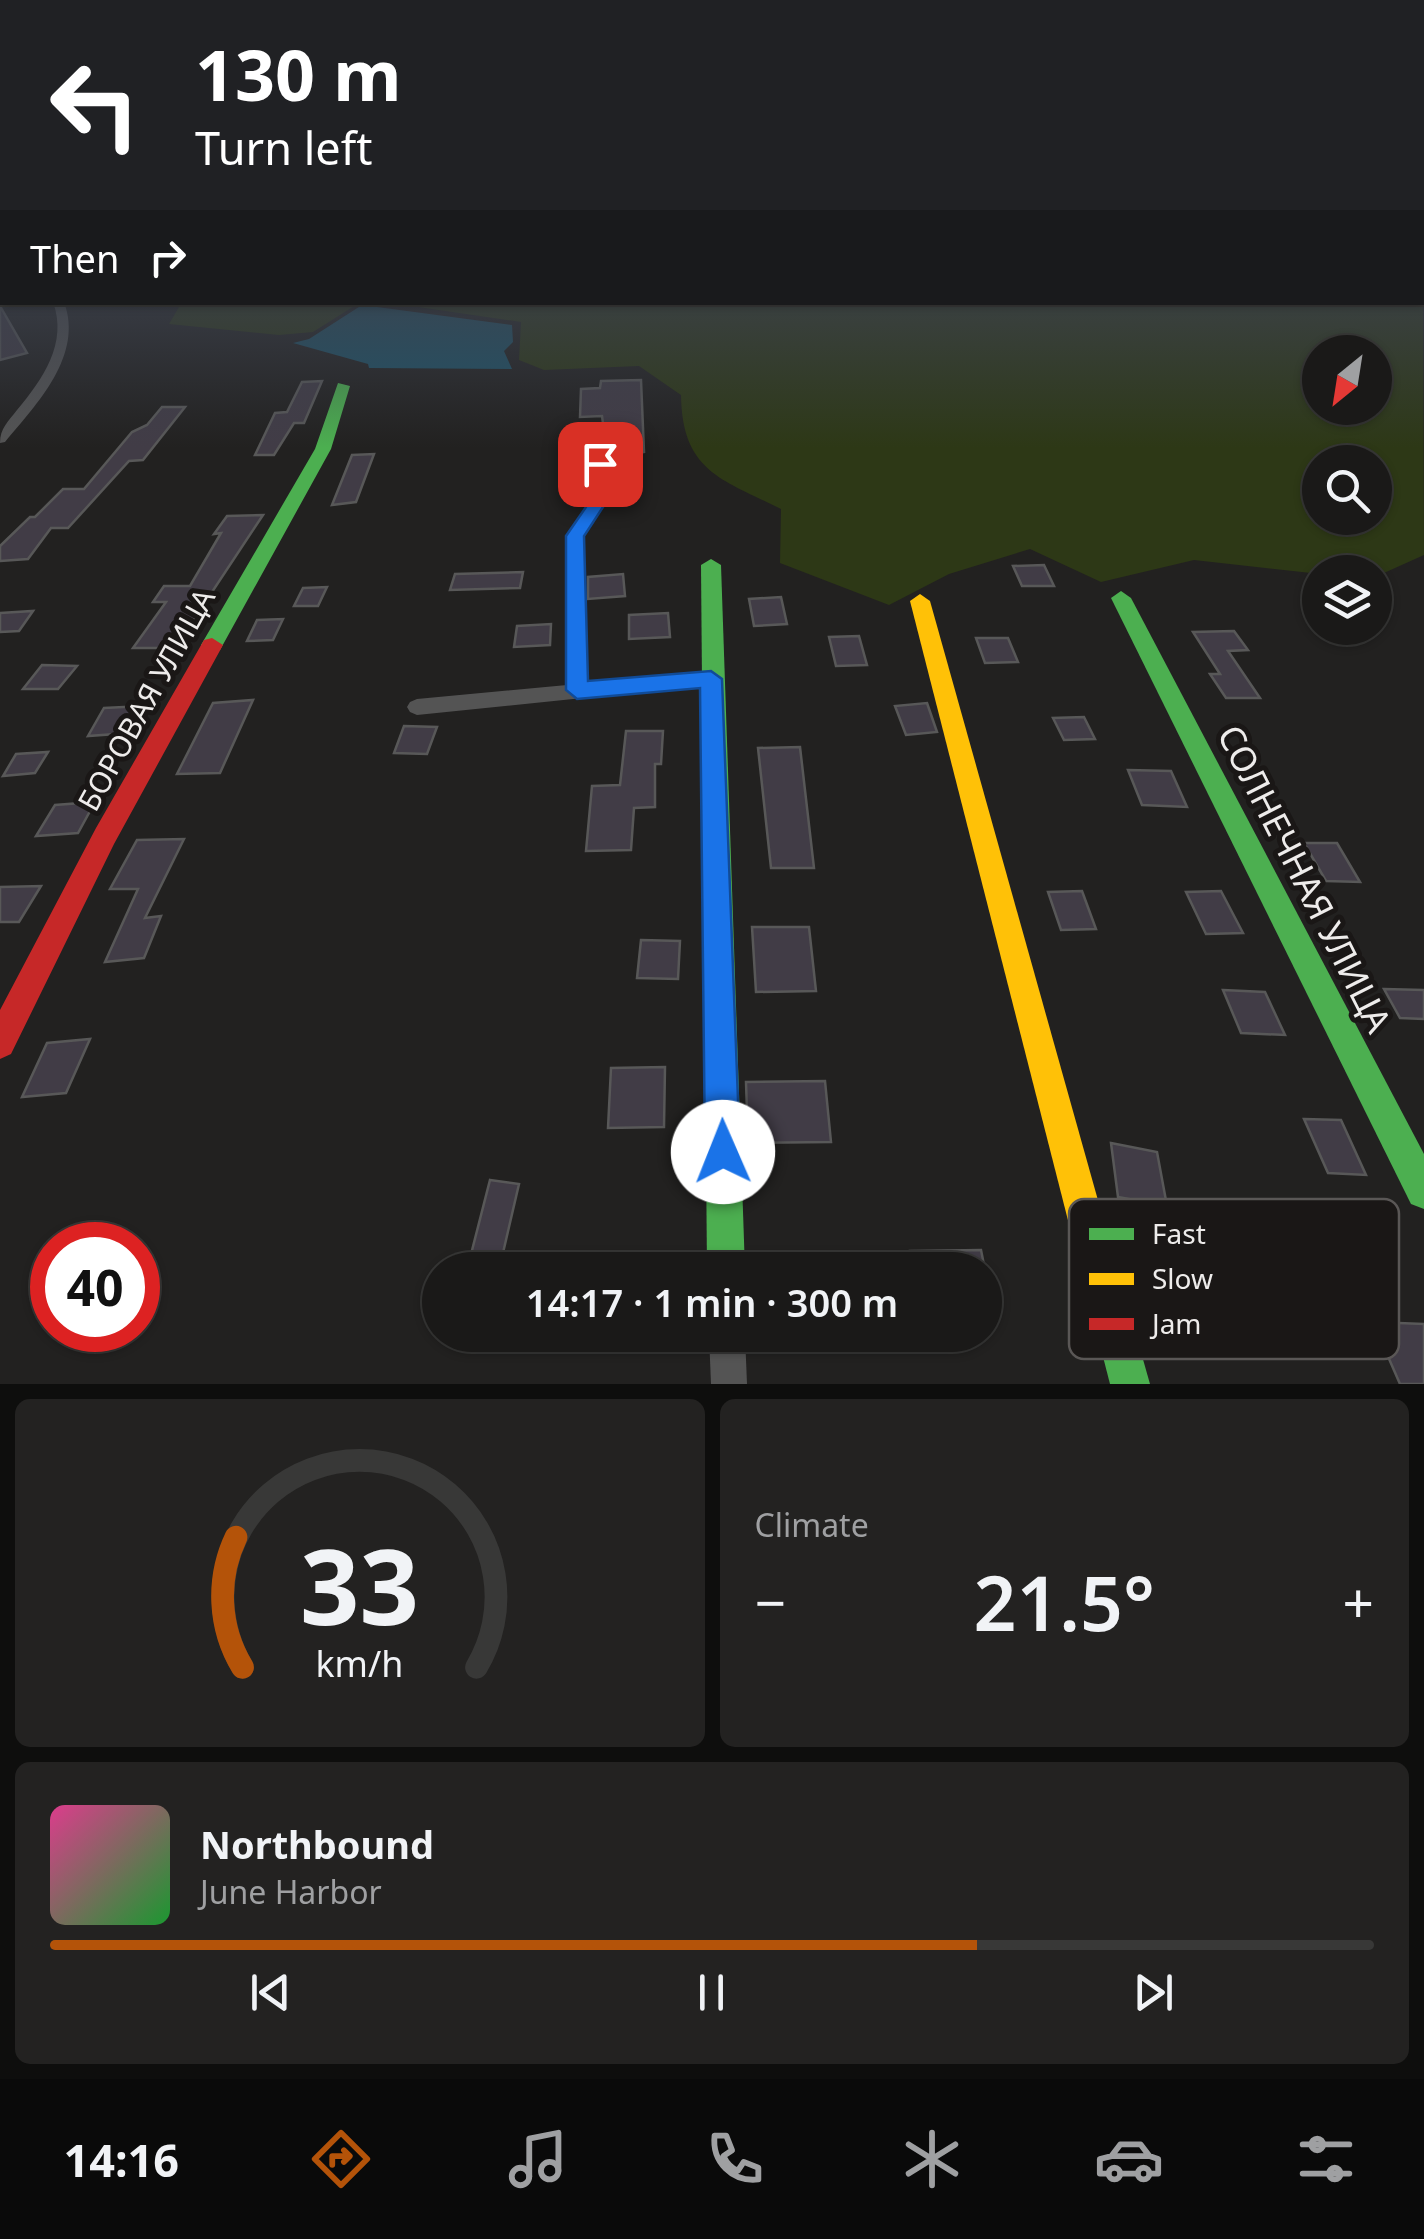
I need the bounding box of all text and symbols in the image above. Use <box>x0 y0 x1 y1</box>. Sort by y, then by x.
text: 130 m <box>195 26 402 122</box>
icon: left <box>30 40 160 170</box>
text: Turn left <box>195 117 372 178</box>
icon: right <box>140 230 195 285</box>
text: Then <box>30 232 120 284</box>
north arrow <box>1302 335 1392 425</box>
map controls <box>1302 335 1392 645</box>
pin <box>558 422 643 507</box>
icon: arrive <box>573 437 628 492</box>
button: search <box>1302 445 1392 535</box>
button: layers <box>1302 555 1392 645</box>
street label: БОРОВАЯ УЛИЦА <box>68 580 224 818</box>
street label: СОЛНЕЧНАЯ УЛИЦА <box>1208 717 1403 1040</box>
position arrow <box>671 1100 775 1204</box>
legend <box>1069 1199 1399 1359</box>
text: Fast <box>1152 1214 1206 1252</box>
speed limit sign: 40 <box>30 1222 160 1352</box>
text: Slow <box>1152 1259 1213 1297</box>
text: 14:17 · 1 min · 300 m <box>526 1276 898 1328</box>
text: Jam <box>1149 1304 1202 1342</box>
text: Climate <box>755 1503 869 1546</box>
text: 33 <box>300 1514 419 1655</box>
text: 21.5° <box>974 1551 1155 1653</box>
text: − <box>755 1564 786 1639</box>
text: + <box>1343 1564 1374 1639</box>
text: km/h <box>316 1639 404 1687</box>
text: Northbound <box>200 1818 434 1870</box>
text: June Harbor <box>200 1870 382 1913</box>
icon: previous <box>243 1965 298 2020</box>
icon: pause <box>684 1965 739 2020</box>
icon: next <box>1126 1965 1181 2020</box>
icon: directions <box>306 2124 376 2194</box>
icon: music <box>503 2124 573 2194</box>
icon: phone <box>700 2124 770 2194</box>
icon: climate <box>897 2124 967 2194</box>
icon: car <box>1094 2124 1164 2194</box>
icon: filters <box>1291 2124 1361 2194</box>
text: 14:16 <box>63 2129 179 2190</box>

